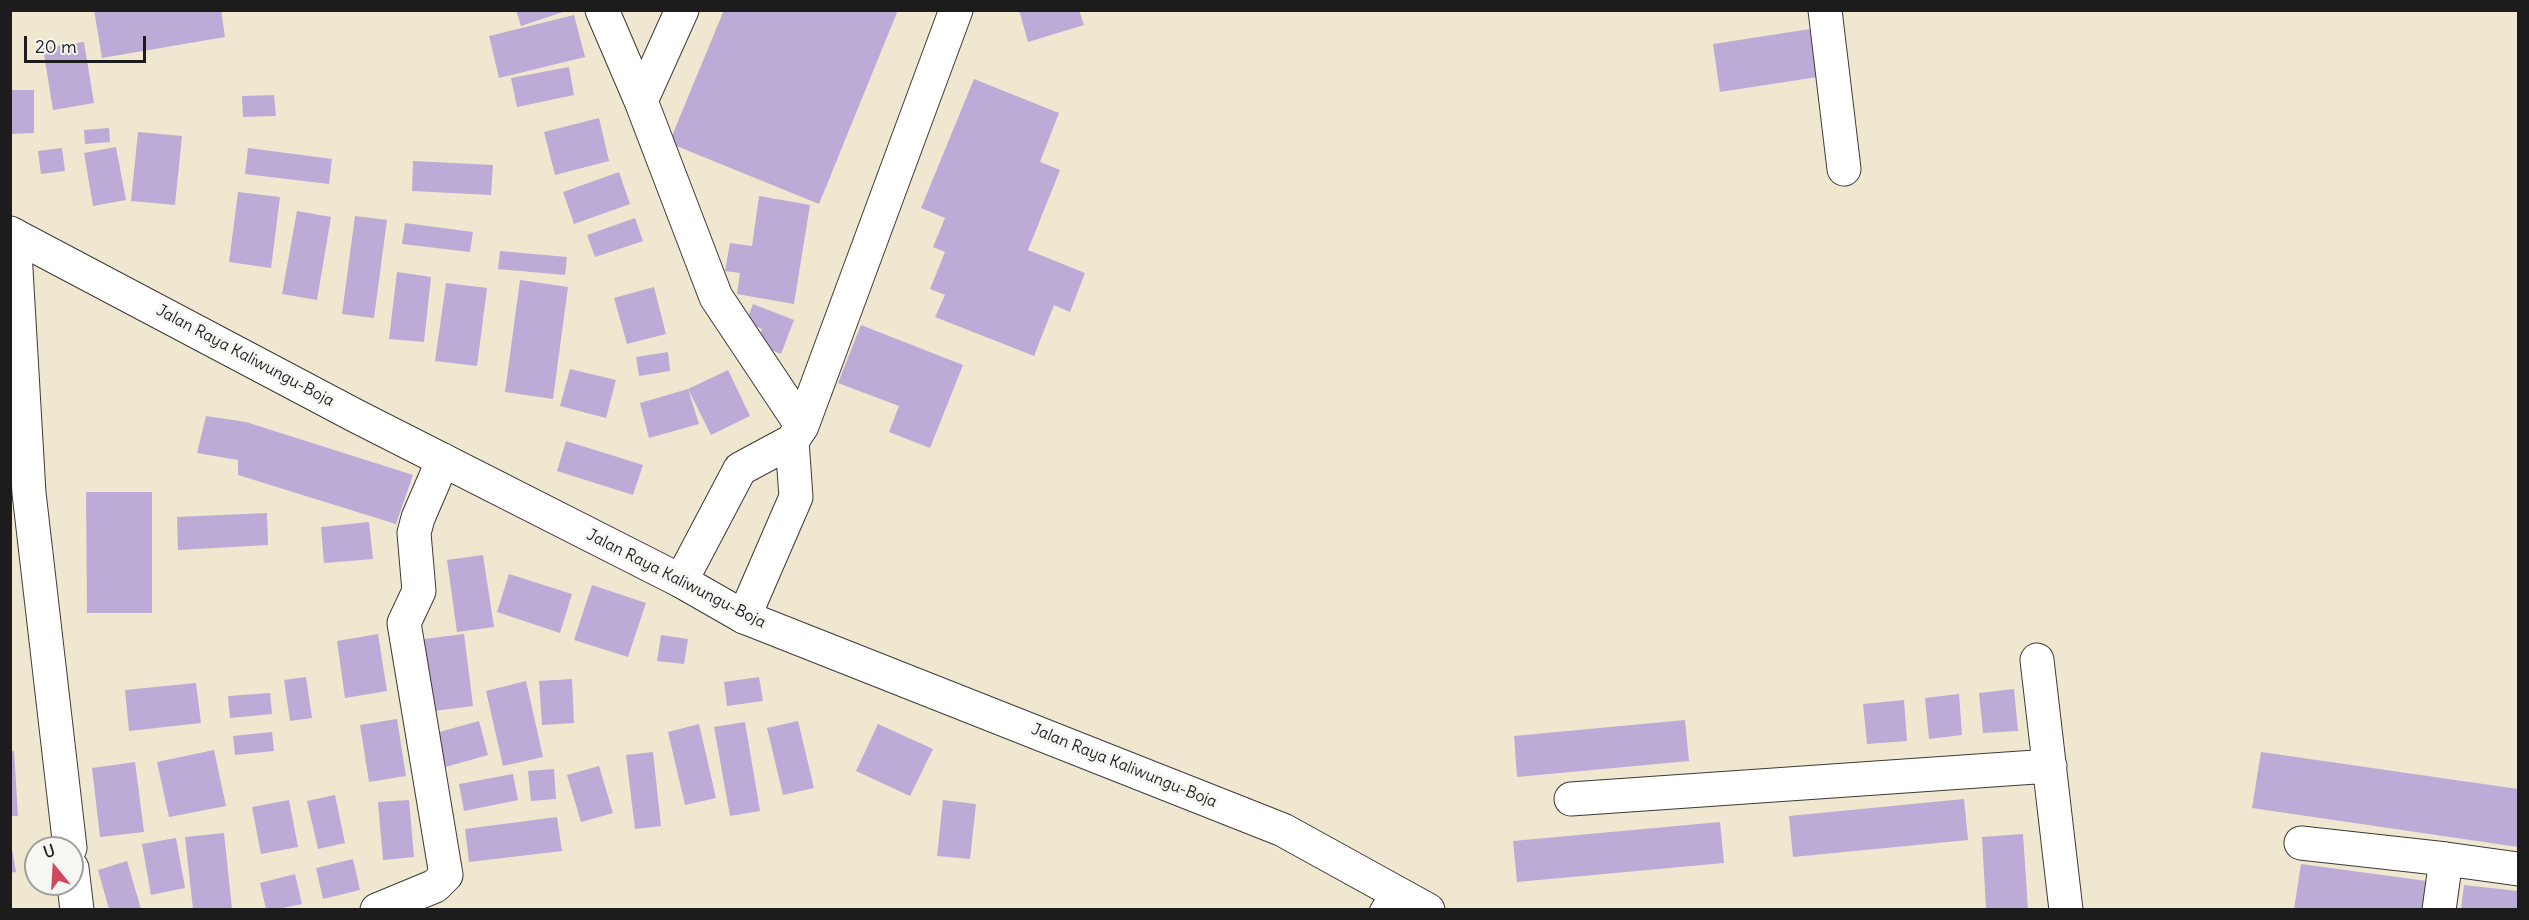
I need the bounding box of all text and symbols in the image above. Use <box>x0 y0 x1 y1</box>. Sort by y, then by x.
scale bar <box>27 24 148 62</box>
text: 20 m <box>35 35 77 58</box>
street label: Jalan Raya Kaliwungu-Boja <box>153 301 337 411</box>
street label: Jalan Raya Kaliwungu-Boja <box>583 525 769 633</box>
street label: Jalan Raya Kaliwungu-Boja <box>1028 720 1220 812</box>
north arrow <box>24 836 84 896</box>
text: U <box>41 840 57 862</box>

